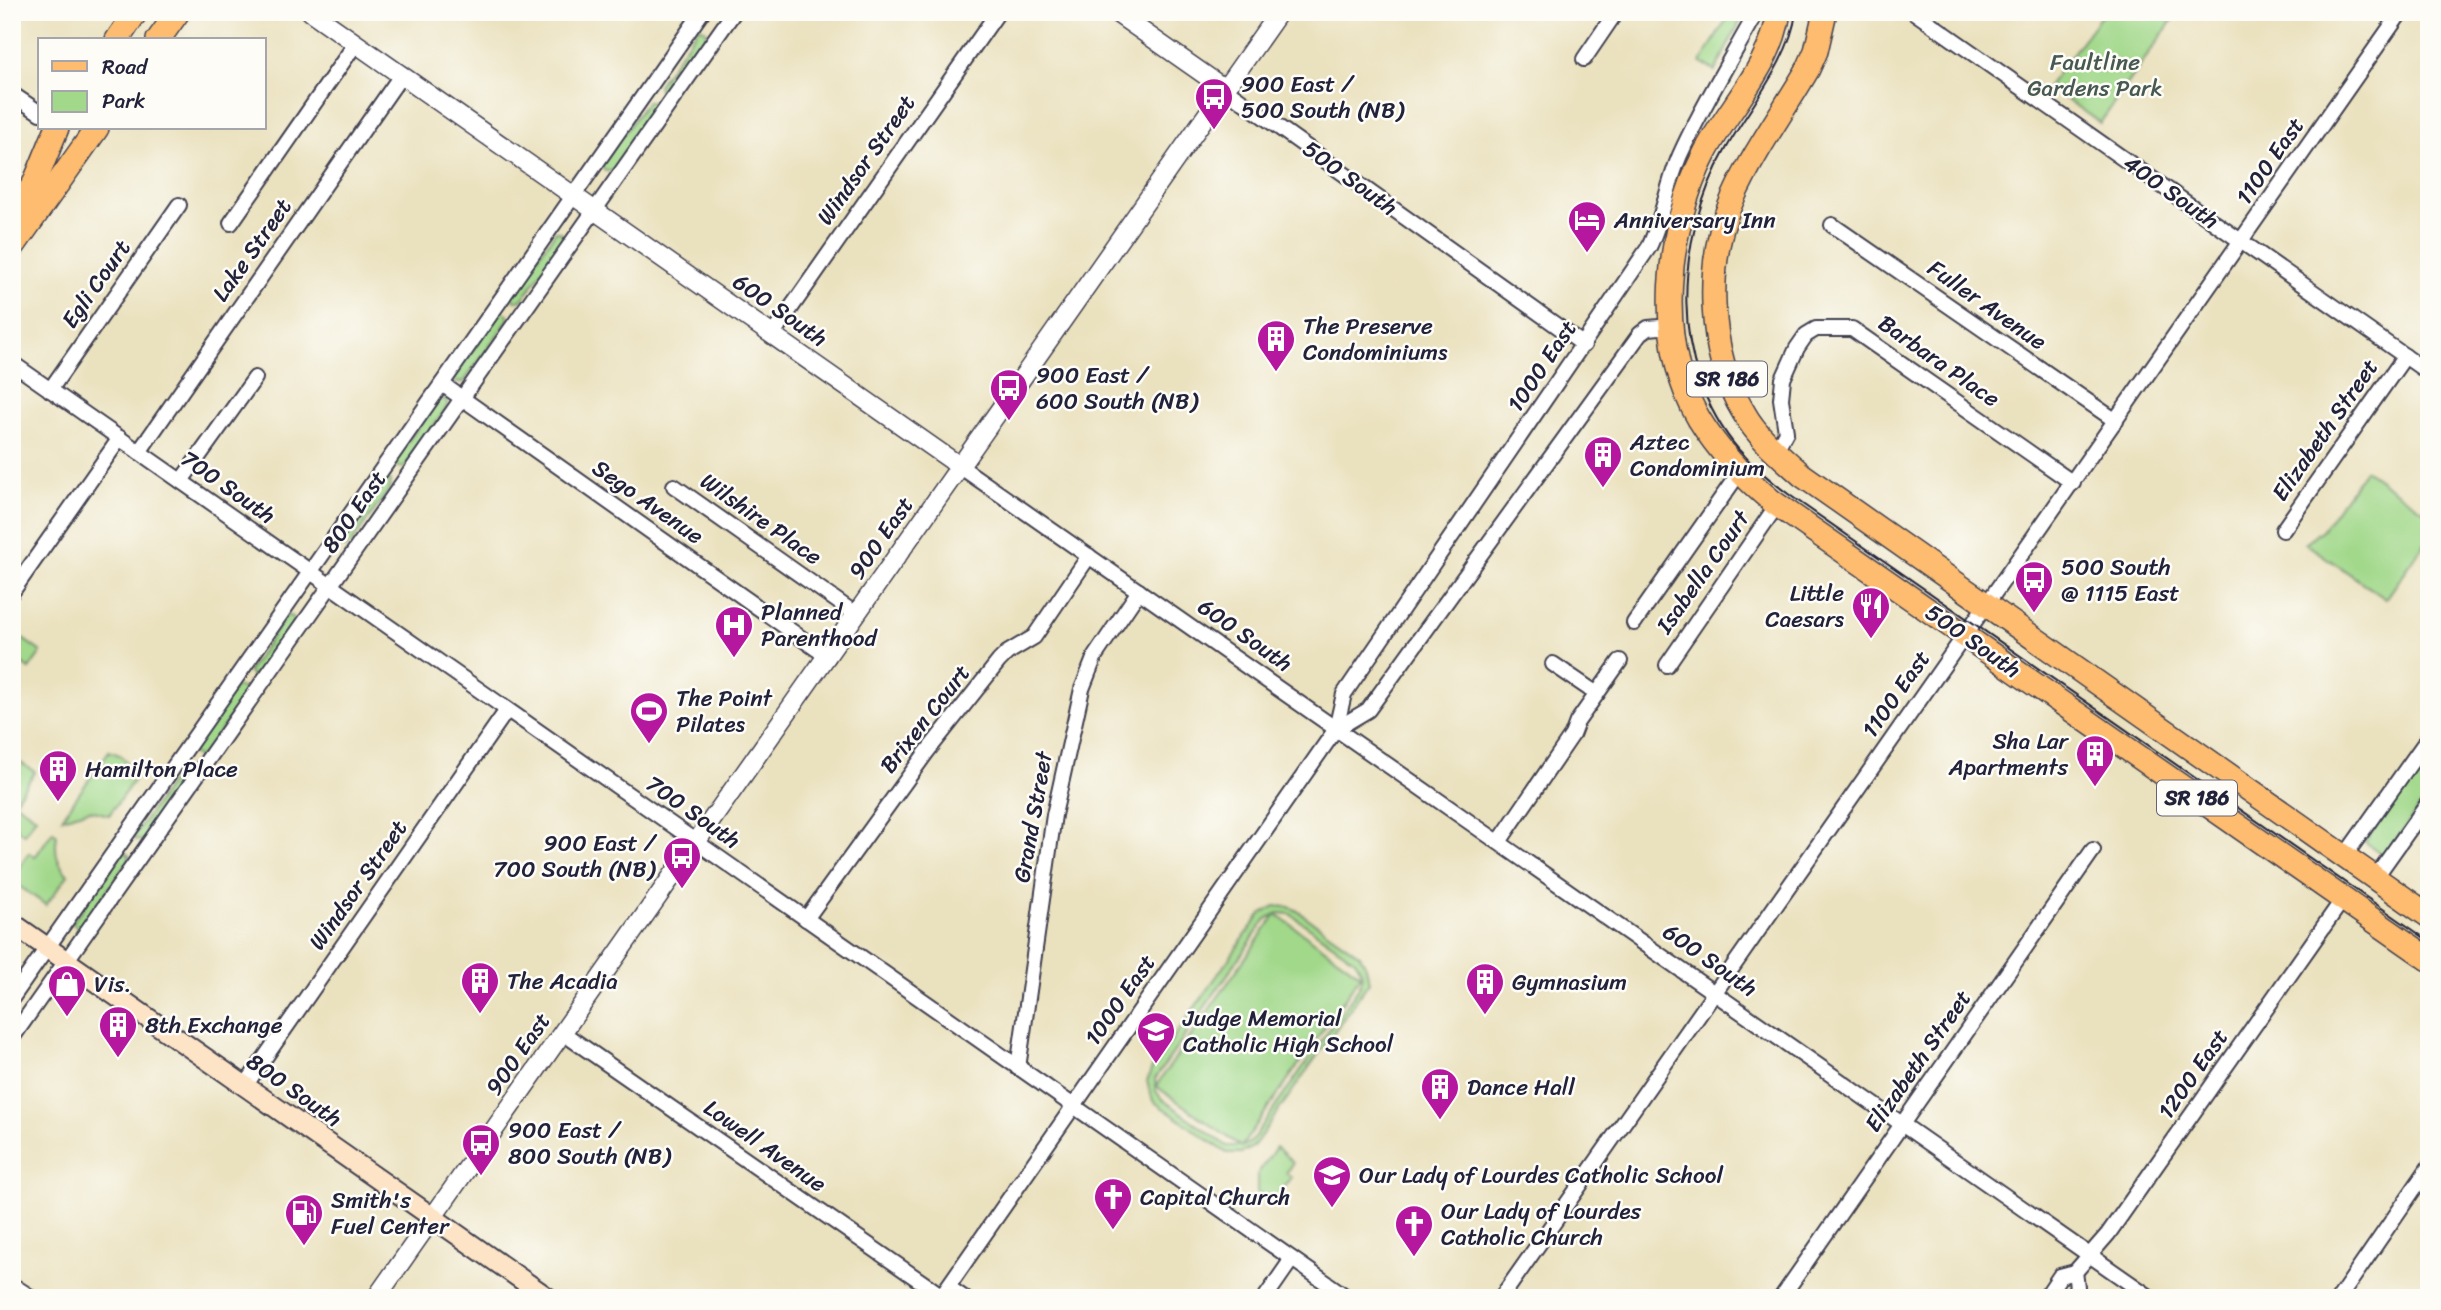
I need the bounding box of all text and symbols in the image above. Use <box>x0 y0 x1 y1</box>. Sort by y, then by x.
legend <box>38 38 266 130</box>
park label: Faultline Gardens Park <box>2027 42 2163 109</box>
text: Road <box>102 48 149 86</box>
place label: 900 East / 500 South (NB) <box>1241 64 1405 131</box>
bus stop icon: 900 East / 500 South (NB) <box>1193 76 1235 131</box>
text: Park <box>102 82 145 120</box>
street label: Windsor Street <box>806 86 926 234</box>
street label: 1100 East <box>2225 108 2315 214</box>
street label: 500 South <box>1294 129 1406 227</box>
street label: 400 South <box>2114 144 2228 240</box>
street label: Lake Street <box>201 189 303 311</box>
hotel icon: Anniversary Inn <box>1566 199 1608 254</box>
place label: Anniversary Inn <box>1613 200 1776 241</box>
street label: Egli Court <box>50 231 142 337</box>
street label: Fuller Avenue <box>1918 248 2056 362</box>
street label: 600 South <box>724 262 836 358</box>
street label: Barbara Place <box>1869 304 2009 419</box>
place label: The Preserve Condominiums <box>1303 306 1448 373</box>
street label: 1000 East <box>1496 311 1588 421</box>
building icon: The Preserve Condominiums <box>1255 318 1297 373</box>
street label: Elizabeth Street <box>2260 350 2390 510</box>
place label: 900 East / 600 South (NB) <box>1036 355 1199 422</box>
road number: SR 186 <box>1687 362 1767 396</box>
bus stop icon: 900 East / 600 South (NB) <box>988 367 1030 422</box>
place label: Aztec Condominium <box>1629 422 1765 489</box>
building icon: Aztec Condominium <box>1582 434 1624 489</box>
street label: 700 South <box>172 439 284 535</box>
street label: Sego Avenue <box>583 448 713 556</box>
street label: 800 East <box>310 462 398 562</box>
street label: Wilshire Place <box>691 462 831 576</box>
street label: 900 East <box>837 488 925 588</box>
street label: Isabella Court <box>1645 500 1762 643</box>
place label: 500 South @ 1115 East <box>2061 547 2179 614</box>
bus stop icon: 500 South @ 1115 East <box>2013 559 2055 614</box>
place label: Little Caesars <box>1765 573 1845 640</box>
restaurant icon: Little Caesars <box>1850 585 1892 640</box>
street label: 600 South <box>1189 587 1301 683</box>
place label: Planned Parenthood <box>761 592 879 659</box>
street label: 500 South <box>1916 593 2030 689</box>
hospital icon: Planned Parenthood <box>713 604 755 659</box>
street label: 1100 East <box>1851 641 1941 747</box>
street label: Brixen Court <box>869 655 981 783</box>
place label: The Point Pilates <box>676 678 774 745</box>
sports icon: The Point Pilates <box>628 690 670 745</box>
place label: Sha Lar Apartments <box>1948 721 2070 788</box>
building icon: Sha Lar Apartments <box>2074 733 2116 788</box>
street label: Grand Street <box>1001 746 1065 886</box>
building icon: Hamilton Place <box>37 748 79 803</box>
place label: Hamilton Place <box>85 749 238 790</box>
street label: 700 South <box>637 764 749 860</box>
road number: SR 186 <box>2157 780 2237 816</box>
street label: Windsor Street <box>298 811 418 959</box>
place label: 900 East / 700 South (NB) <box>493 823 658 890</box>
bus stop icon: 900 East / 700 South (NB) <box>661 835 703 890</box>
street label: 600 South <box>1654 912 1766 1008</box>
street label: 1000 East <box>1073 945 1167 1055</box>
building icon: The Acadia <box>459 960 501 1015</box>
place label: The Acadia <box>507 961 618 1002</box>
building icon: Gymnasium <box>1464 961 1506 1016</box>
place label: Gymnasium <box>1512 962 1627 1003</box>
shop icon: Vis. <box>46 963 88 1018</box>
place label: Vis. <box>94 964 132 1005</box>
street label: Elizabeth Street <box>1853 981 1983 1141</box>
place label: Judge Memorial Catholic High School <box>1182 998 1394 1065</box>
building icon: 8th Exchange <box>97 1004 139 1059</box>
street label: 900 East <box>474 1004 562 1104</box>
place label: 8th Exchange <box>145 1005 283 1046</box>
school or university icon: Judge Memorial Catholic High School <box>1135 1010 1177 1065</box>
street label: 1200 East <box>2147 1020 2239 1128</box>
street label: 800 South <box>237 1042 351 1138</box>
building icon: Dance Hall <box>1419 1066 1461 1121</box>
place label: Dance Hall <box>1467 1067 1575 1108</box>
street label: Lowell Avenue <box>695 1088 835 1204</box>
place label: 900 East / 800 South (NB) <box>508 1110 672 1177</box>
bus stop icon: 900 East / 800 South (NB) <box>460 1122 502 1177</box>
school or university icon: Our Lady of Lourdes Catholic School <box>1311 1154 1353 1209</box>
place label: Our Lady of Lourdes Catholic School <box>1359 1155 1723 1196</box>
church icon: Capital Church <box>1092 1176 1134 1231</box>
place label: Capital Church <box>1140 1177 1290 1218</box>
place label: Smith's Fuel Center <box>331 1180 450 1247</box>
place label: Our Lady of Lourdes Catholic Church <box>1441 1191 1642 1258</box>
fuel station icon: Smith's Fuel Center <box>283 1192 325 1247</box>
church icon: Our Lady of Lourdes Catholic Church <box>1393 1203 1435 1258</box>

